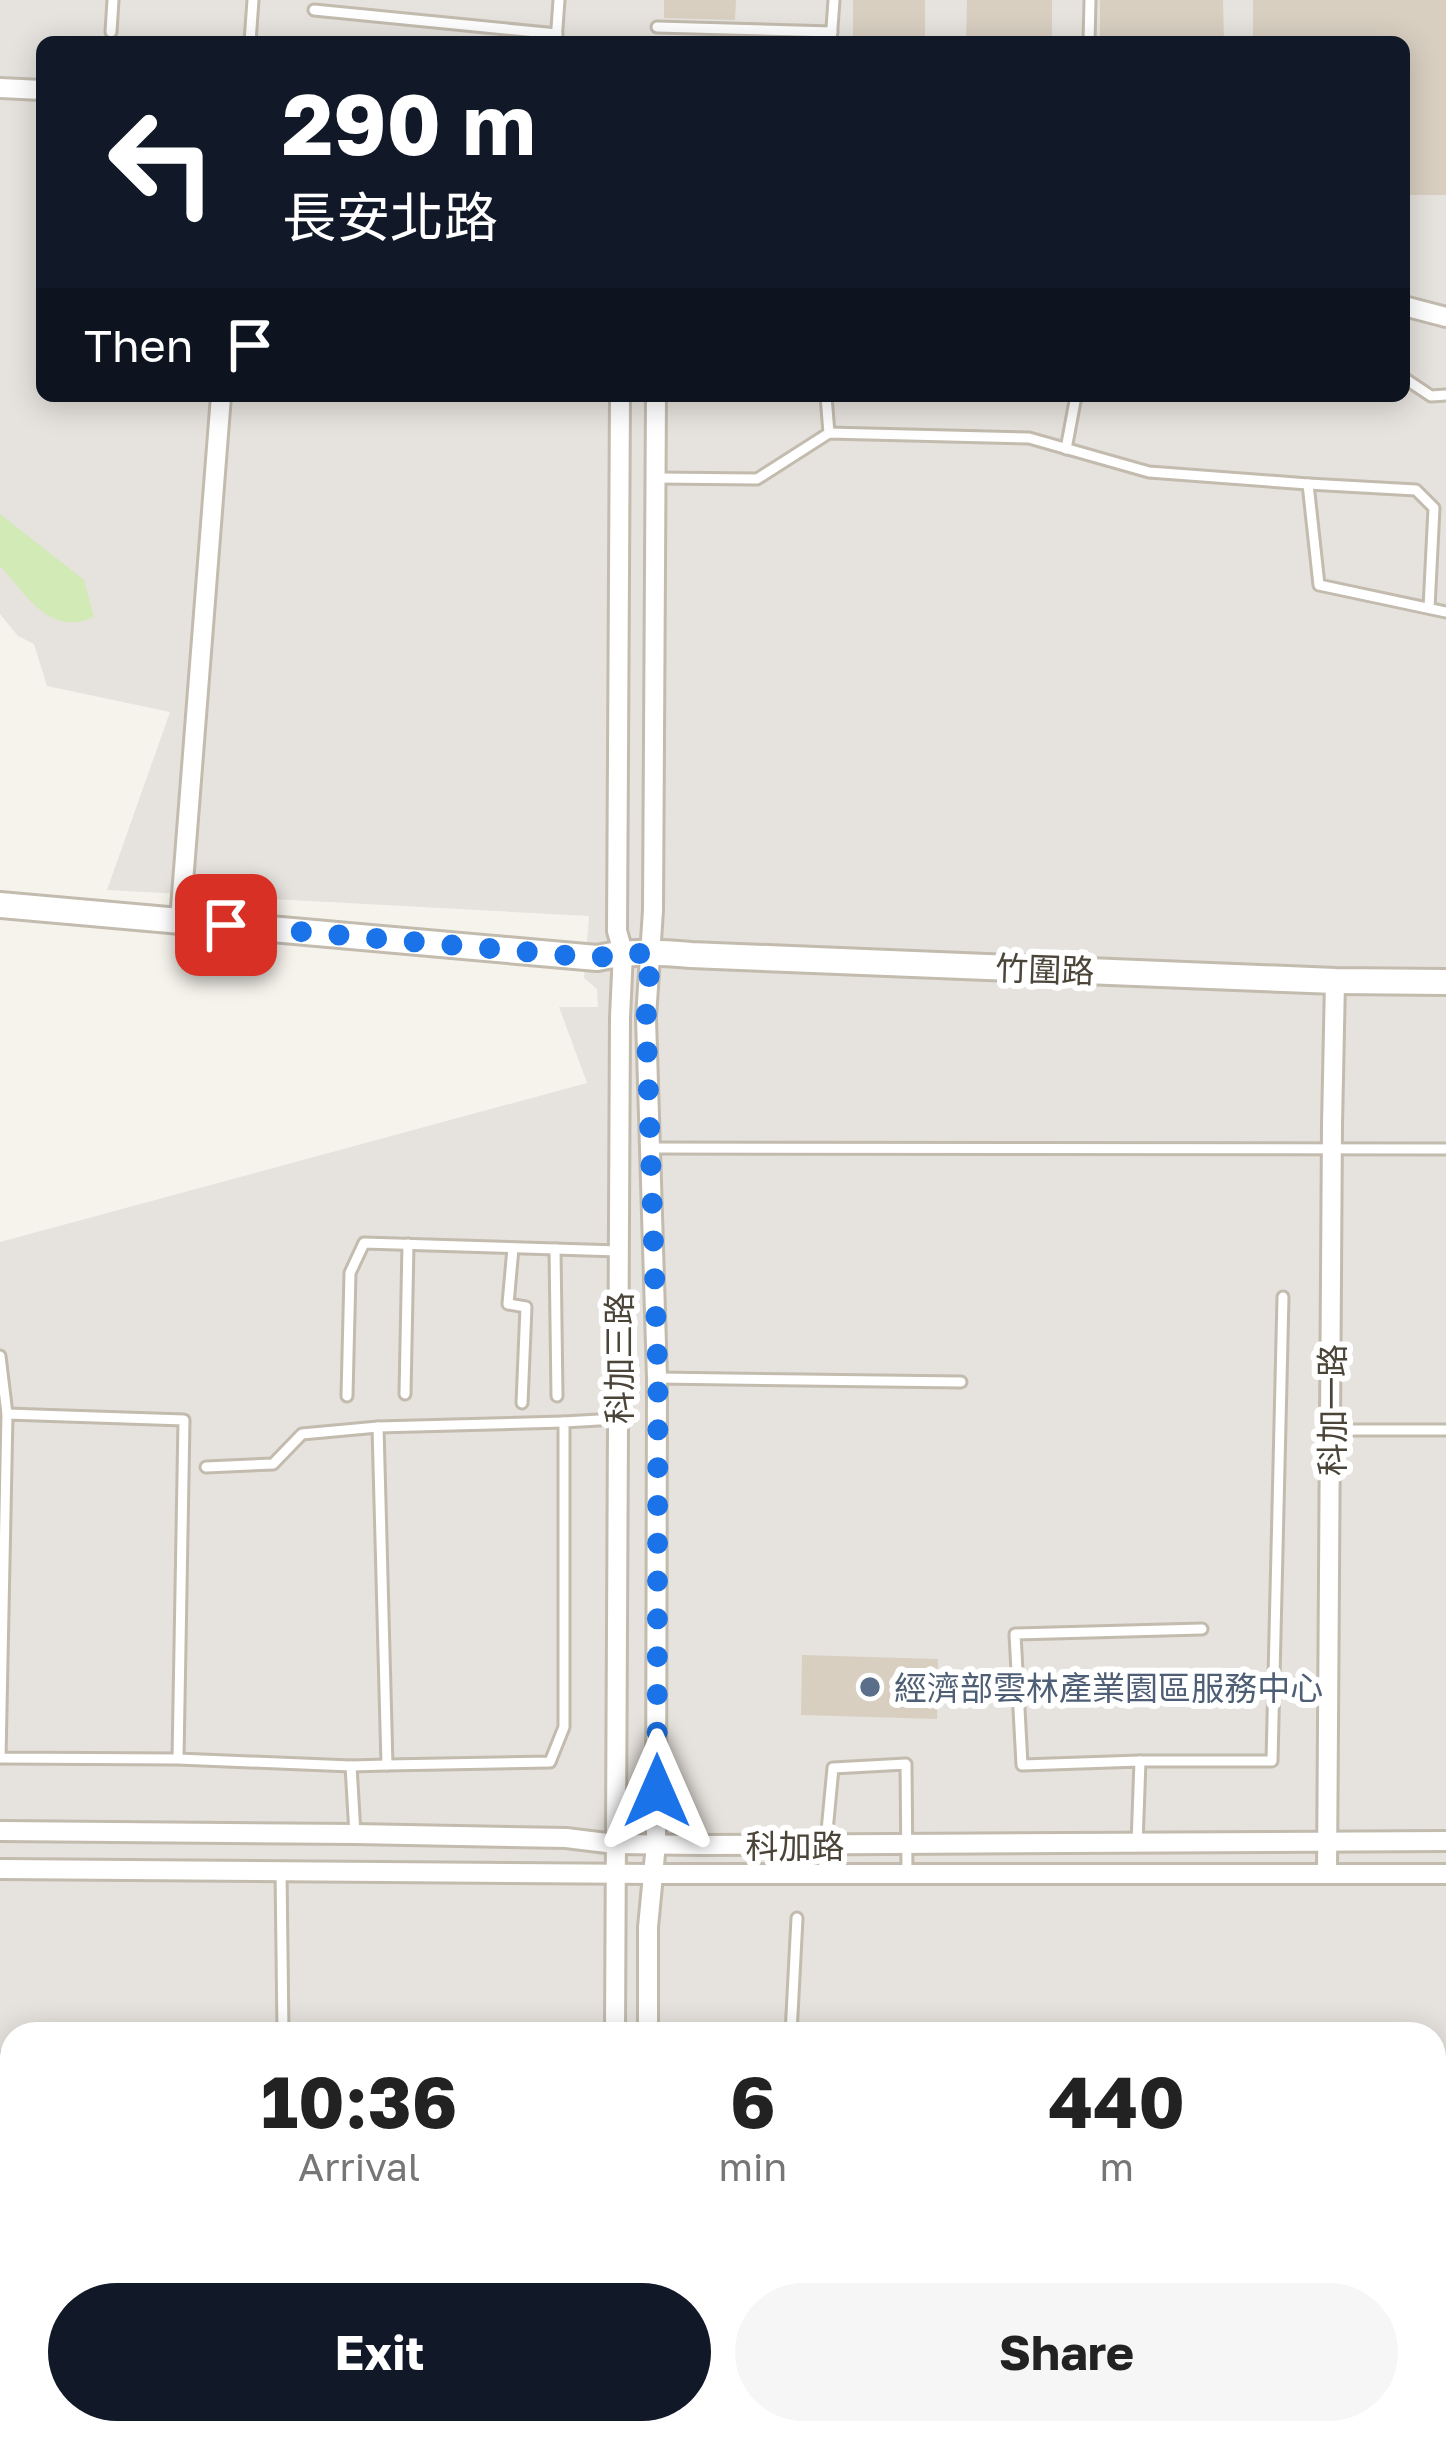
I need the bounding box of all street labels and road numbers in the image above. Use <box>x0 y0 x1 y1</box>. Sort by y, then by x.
street label: 竹圍路 <box>995 948 1095 990</box>
street label: 科加三路 <box>599 1292 638 1424</box>
street label: 科加一路 <box>1312 1344 1351 1476</box>
street label: 科加路 <box>746 1826 845 1865</box>

